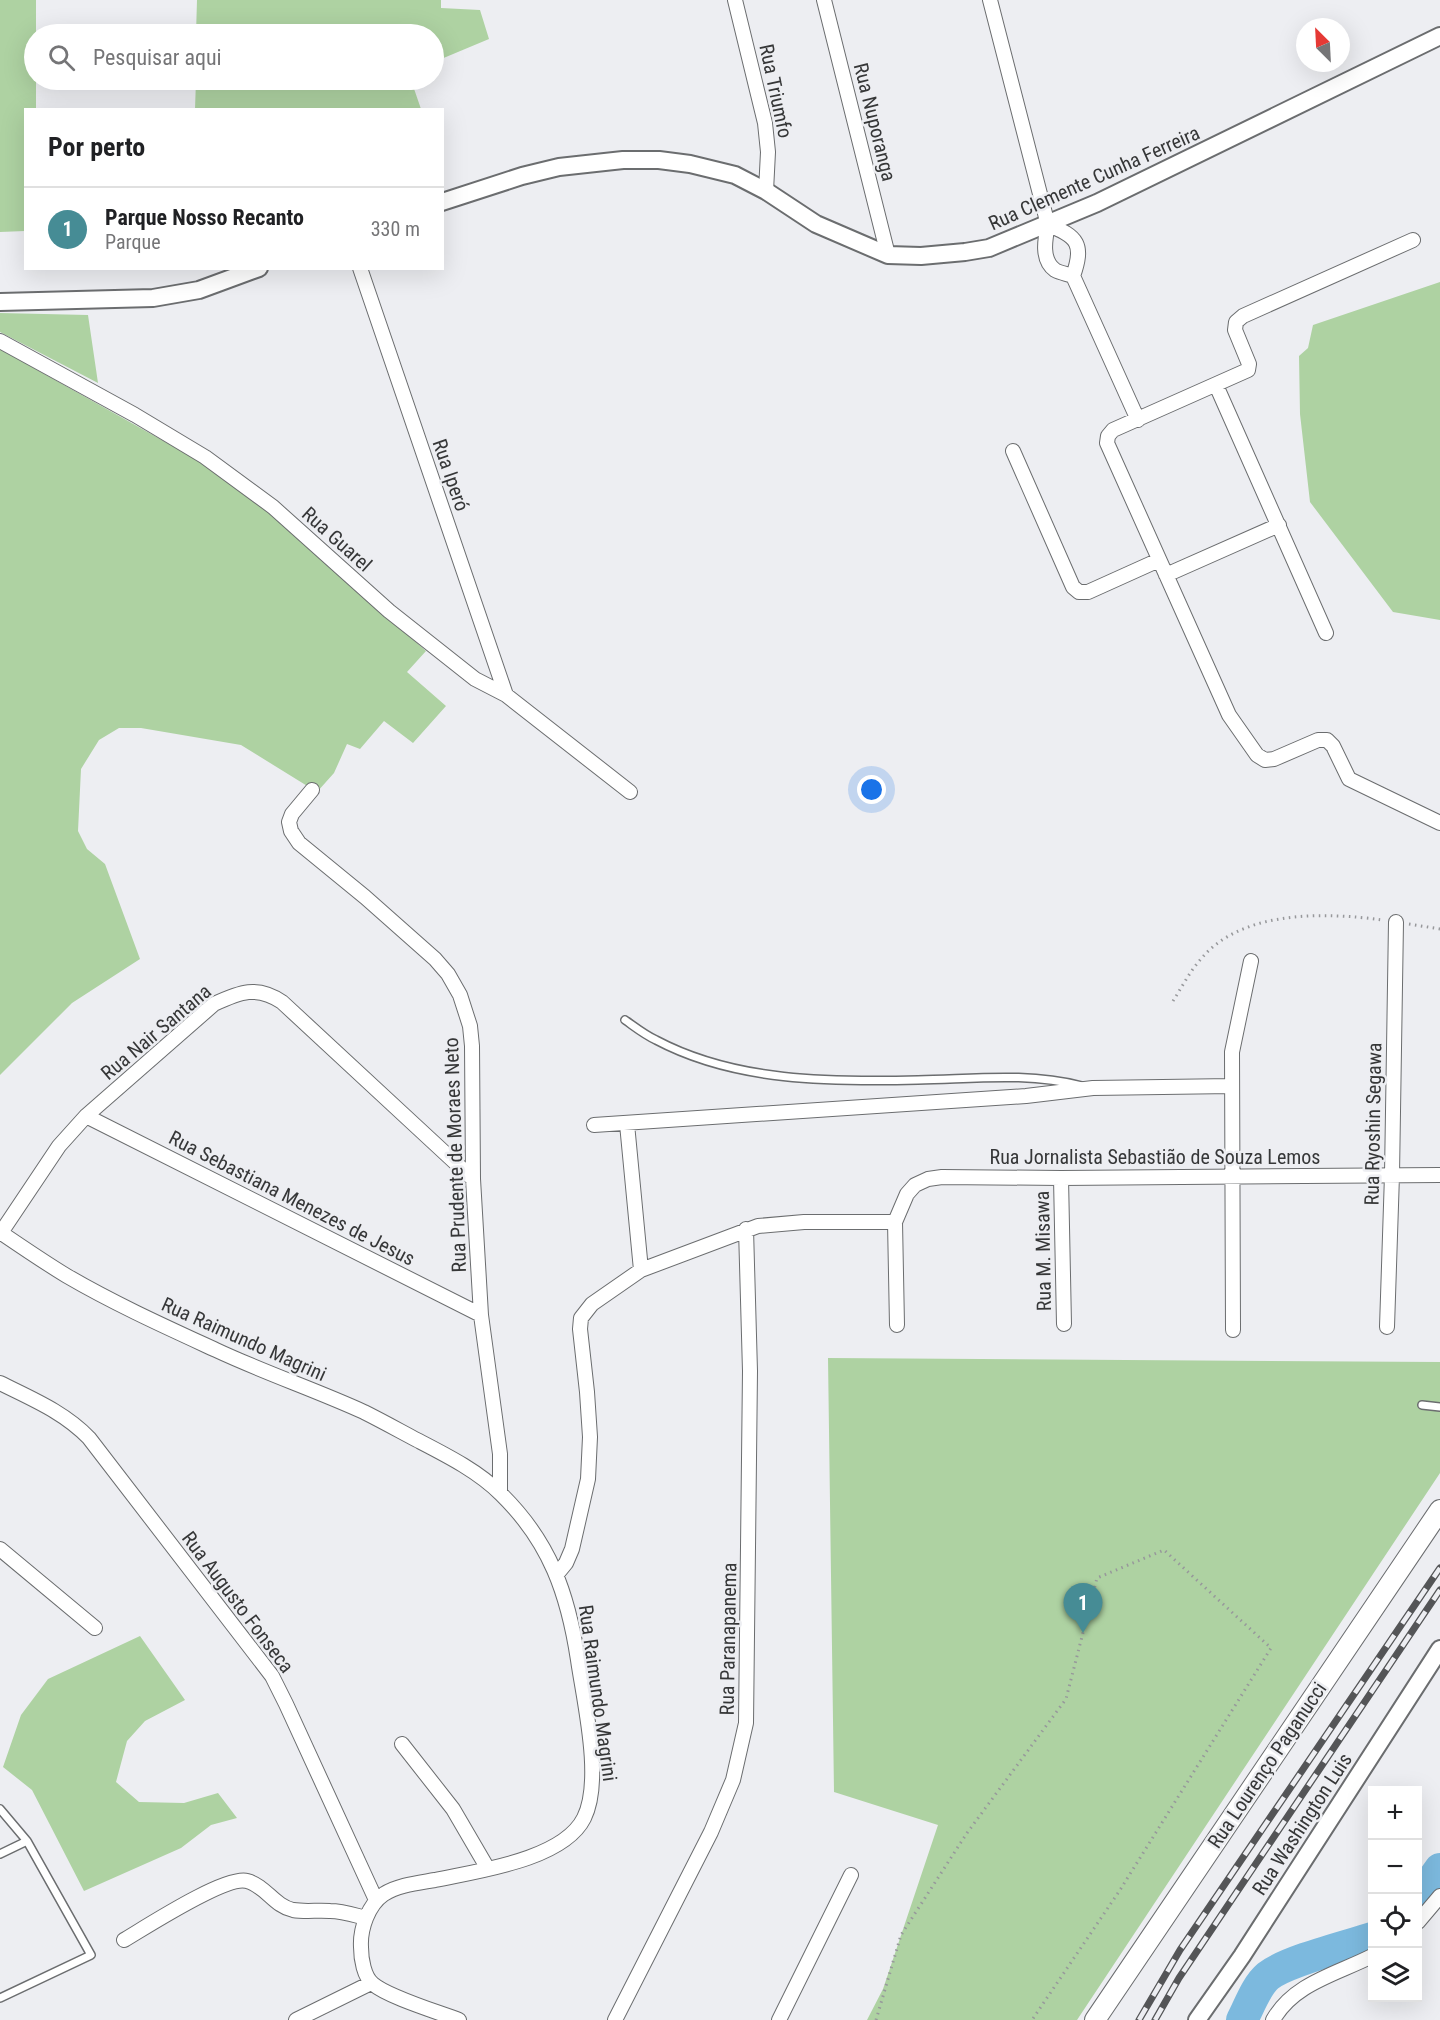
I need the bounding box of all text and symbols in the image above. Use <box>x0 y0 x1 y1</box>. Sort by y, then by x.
north arrow <box>1296 18 1350 72</box>
search box <box>24 24 444 90</box>
icon: search <box>45 41 78 74</box>
street label: Rua Triumfo <box>754 42 798 140</box>
text: Pesquisar aqui <box>93 45 222 70</box>
street label: Rua Nuporanga <box>849 60 901 184</box>
street label: Rua Clemente Cunha Ferreira <box>985 121 1203 235</box>
text: Por perto <box>48 132 145 162</box>
text: Parque Nosso Recanto <box>105 205 304 230</box>
text: 1 <box>62 217 73 241</box>
text: 330 m <box>371 217 420 241</box>
text: Parque <box>105 230 161 254</box>
street label: Rua Iperó <box>428 436 474 514</box>
street label: Rua Guarel <box>297 502 377 576</box>
your location <box>857 775 886 804</box>
street label: Rua Nair Santana <box>96 979 216 1085</box>
street label: Rua Prudente de Moraes Neto <box>439 1037 471 1273</box>
street label: Rua Ryoshin Segawa <box>1360 1042 1386 1206</box>
street label: Rua Sebastiana Menezes de Jesus <box>165 1125 419 1271</box>
street label: Rua Jornalista Sebastião de Souza Lemos <box>990 1145 1320 1169</box>
street label: Rua M. Misawa <box>1030 1191 1056 1311</box>
street label: Rua Raimundo Magrini <box>158 1292 330 1386</box>
street label: Rua Augusto Fonseca <box>177 1526 299 1678</box>
street label: Rua Paranapanema <box>715 1562 741 1716</box>
pin: 1 <box>1064 1584 1102 1633</box>
street label: Rua Raimundo Magrini <box>574 1603 622 1783</box>
street label: Rua Lourenço Paganucci <box>1203 1677 1331 1853</box>
street label: Rua Washington Luis <box>1247 1749 1357 1899</box>
map controls <box>1368 1786 1422 2002</box>
button: + <box>1368 1786 1422 1840</box>
button: − <box>1368 1840 1422 1894</box>
button: locate <box>1368 1894 1422 1948</box>
button: layers <box>1368 1948 1422 2002</box>

